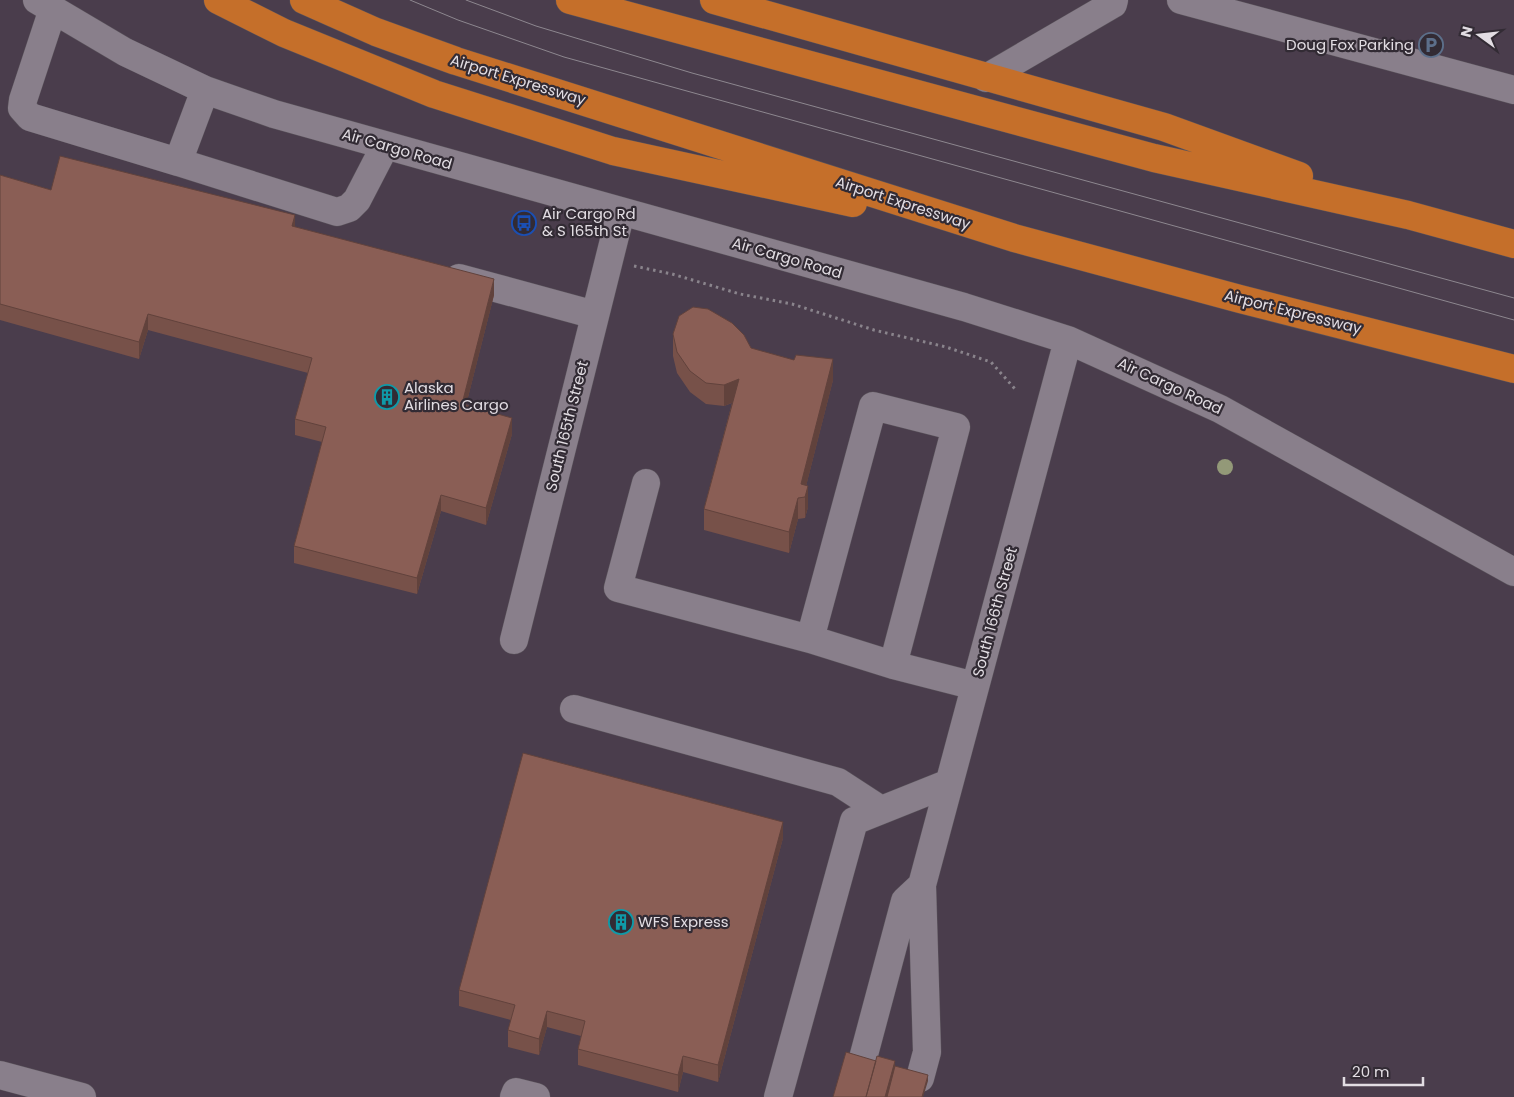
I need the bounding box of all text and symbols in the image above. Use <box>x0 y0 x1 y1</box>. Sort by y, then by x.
north arrow <box>1454 10 1504 60</box>
text: N <box>1455 24 1477 39</box>
parking icon: Doug Fox Parking <box>1418 32 1444 58</box>
place label: Doug Fox Parking <box>1286 34 1414 55</box>
street label: Airport Expressway <box>448 49 589 110</box>
street label: Air Cargo Road <box>340 123 455 174</box>
street label: Airport Expressway <box>833 171 974 234</box>
place label: Air Cargo Rd & S 165th St <box>542 203 636 241</box>
bus stop icon: Air Cargo Rd & S 165th St <box>511 210 537 236</box>
street label: Air Cargo Road <box>730 232 845 283</box>
street label: Airport Expressway <box>1222 284 1364 339</box>
street label: Air Cargo Road <box>1114 352 1226 419</box>
street label: South 165th Street <box>540 358 593 493</box>
place label: Alaska Airlines Cargo <box>404 377 509 415</box>
building icon: Alaska Airlines Cargo <box>374 384 400 410</box>
street label: South 166th Street <box>967 544 1022 679</box>
building icon: WFS Express <box>608 909 634 935</box>
place label: WFS Express <box>638 911 729 932</box>
scale bar <box>1344 1054 1423 1086</box>
text: 20 m <box>1352 1061 1390 1082</box>

